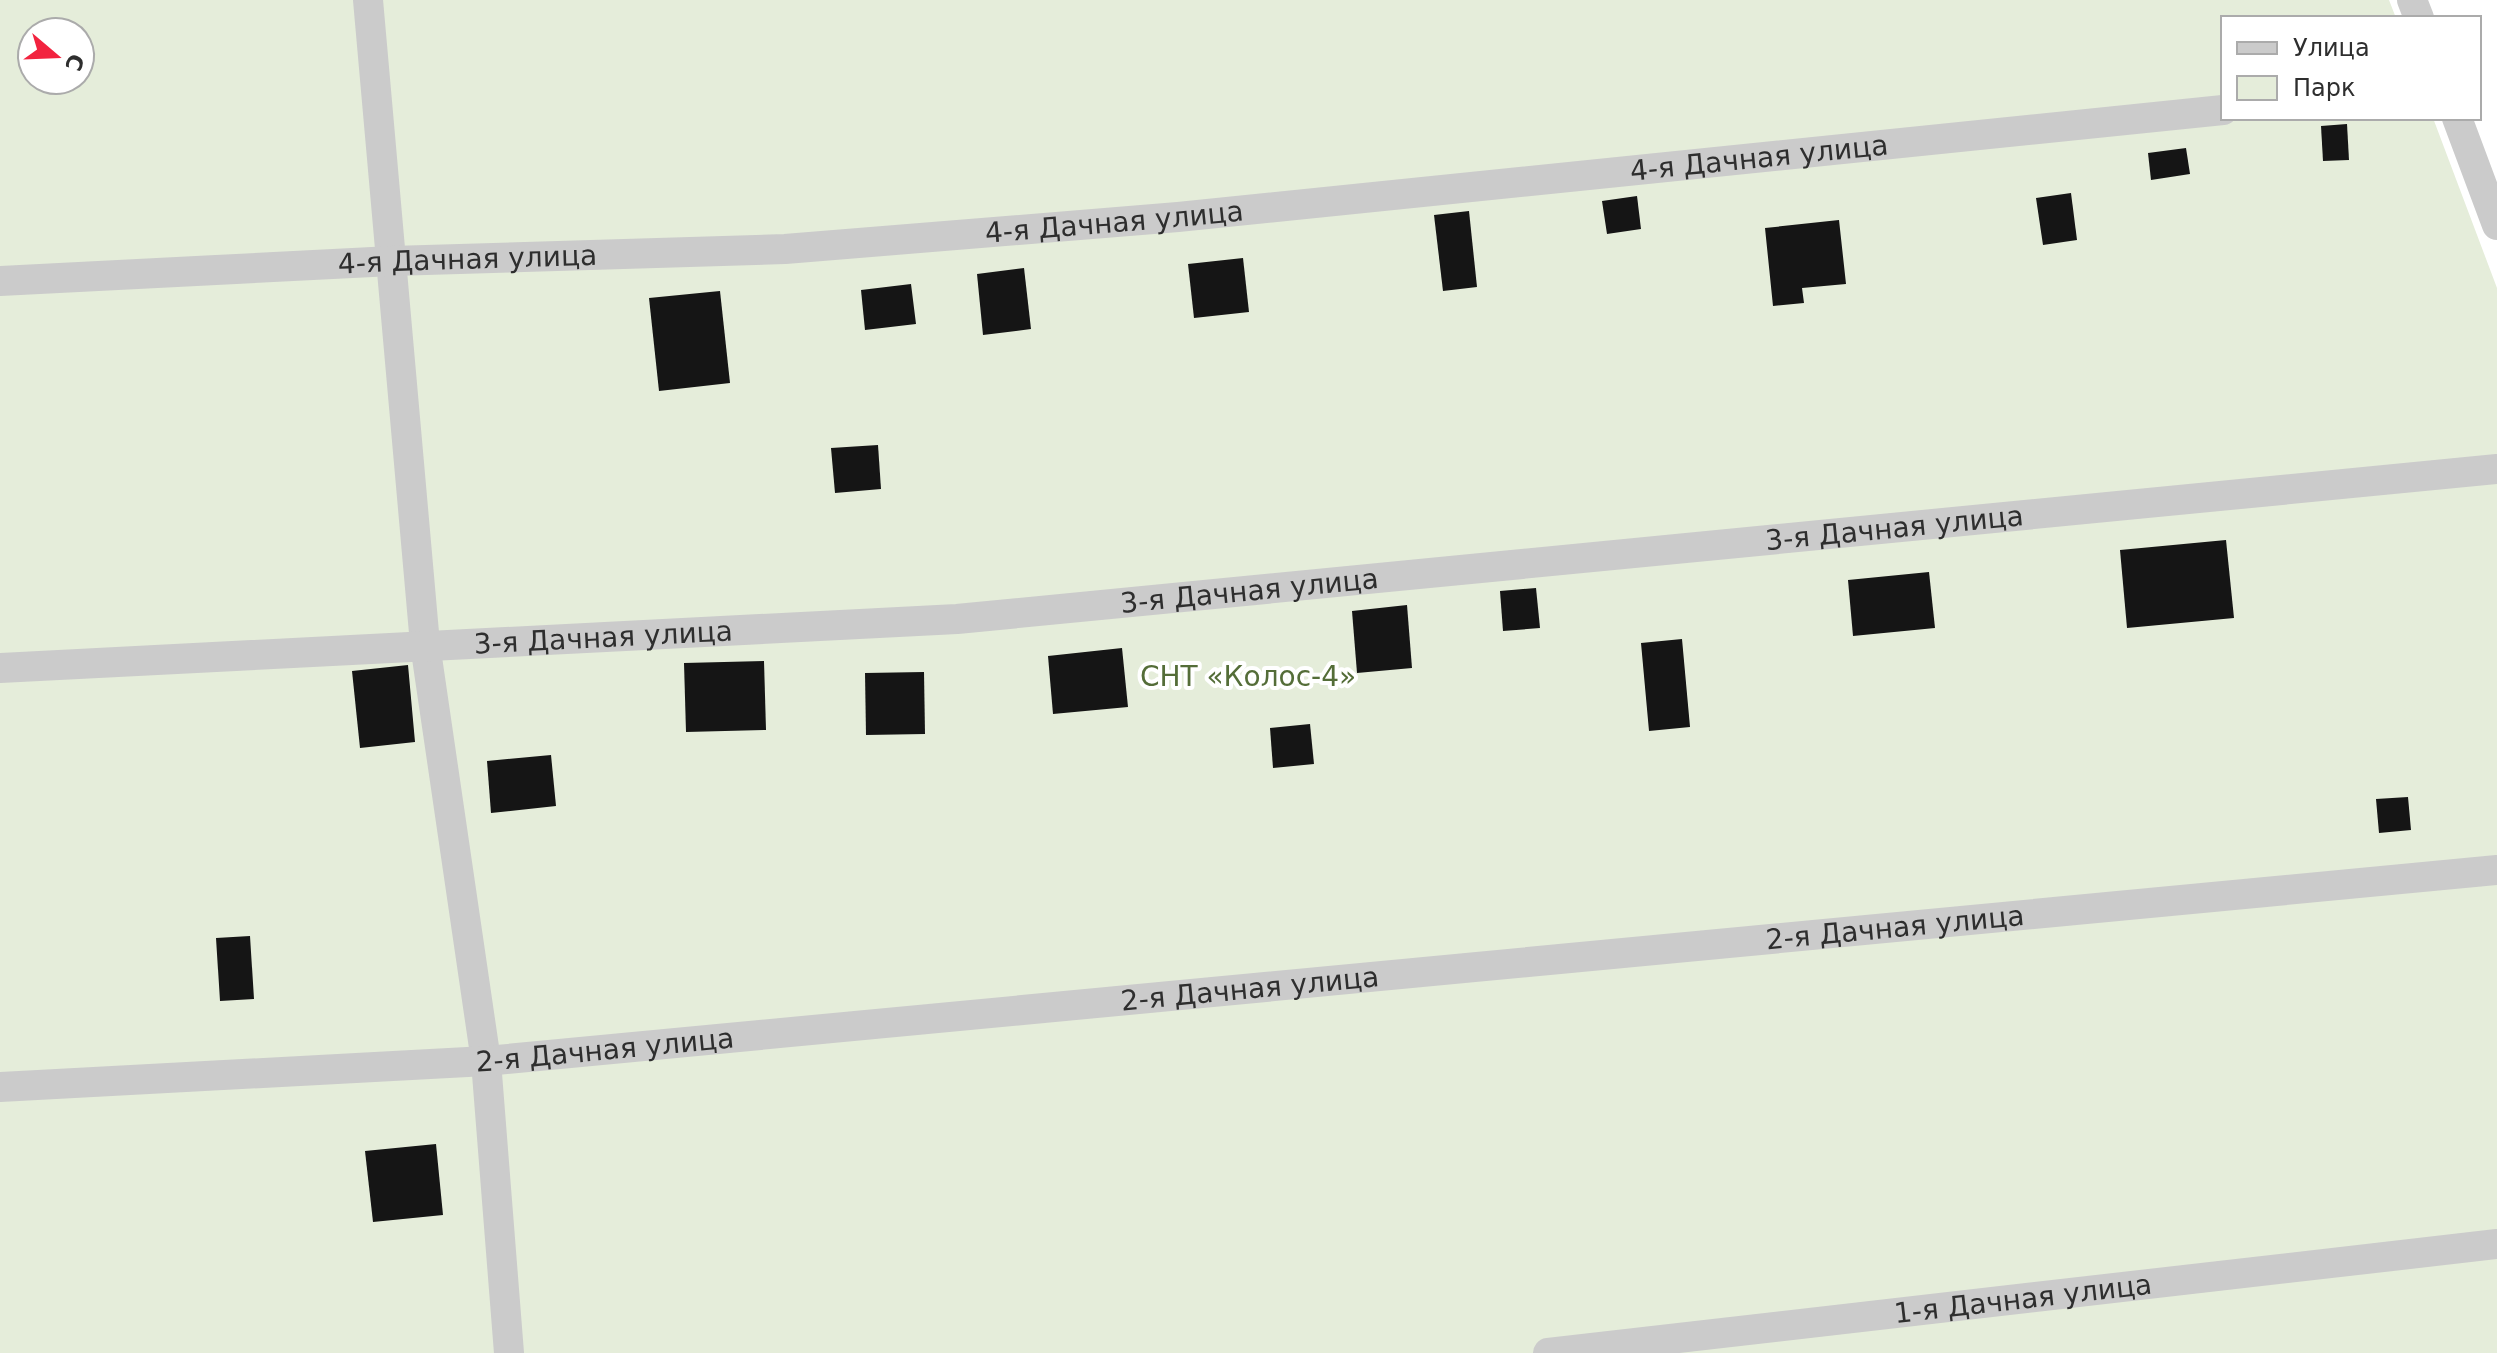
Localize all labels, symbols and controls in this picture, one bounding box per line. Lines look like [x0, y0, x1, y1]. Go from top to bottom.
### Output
north arrow [16, 16, 96, 96]
legend [2221, 16, 2481, 120]
text: Улица [2293, 34, 2370, 62]
text: С [60, 51, 89, 74]
text: Парк [2293, 74, 2355, 102]
street label: 4-я Дачная улица [1628, 128, 1890, 187]
street label: 4-я Дачная улица [984, 194, 1245, 249]
street label: 4-я Дачная улица [337, 238, 598, 280]
street label: 3-я Дачная улица [1764, 499, 2025, 557]
street label: 3-я Дачная улица [1119, 562, 1380, 620]
street label: 3-я Дачная улица [473, 614, 734, 660]
park label: СНТ «Колос-4» [1140, 660, 1356, 693]
street label: 2-я Дачная улица [1764, 898, 2026, 956]
street label: 2-я Дачная улица [1119, 960, 1381, 1017]
street label: 2-я Дачная улица [475, 1021, 735, 1078]
street label: 1-я Дачная улица [1892, 1267, 2154, 1330]

